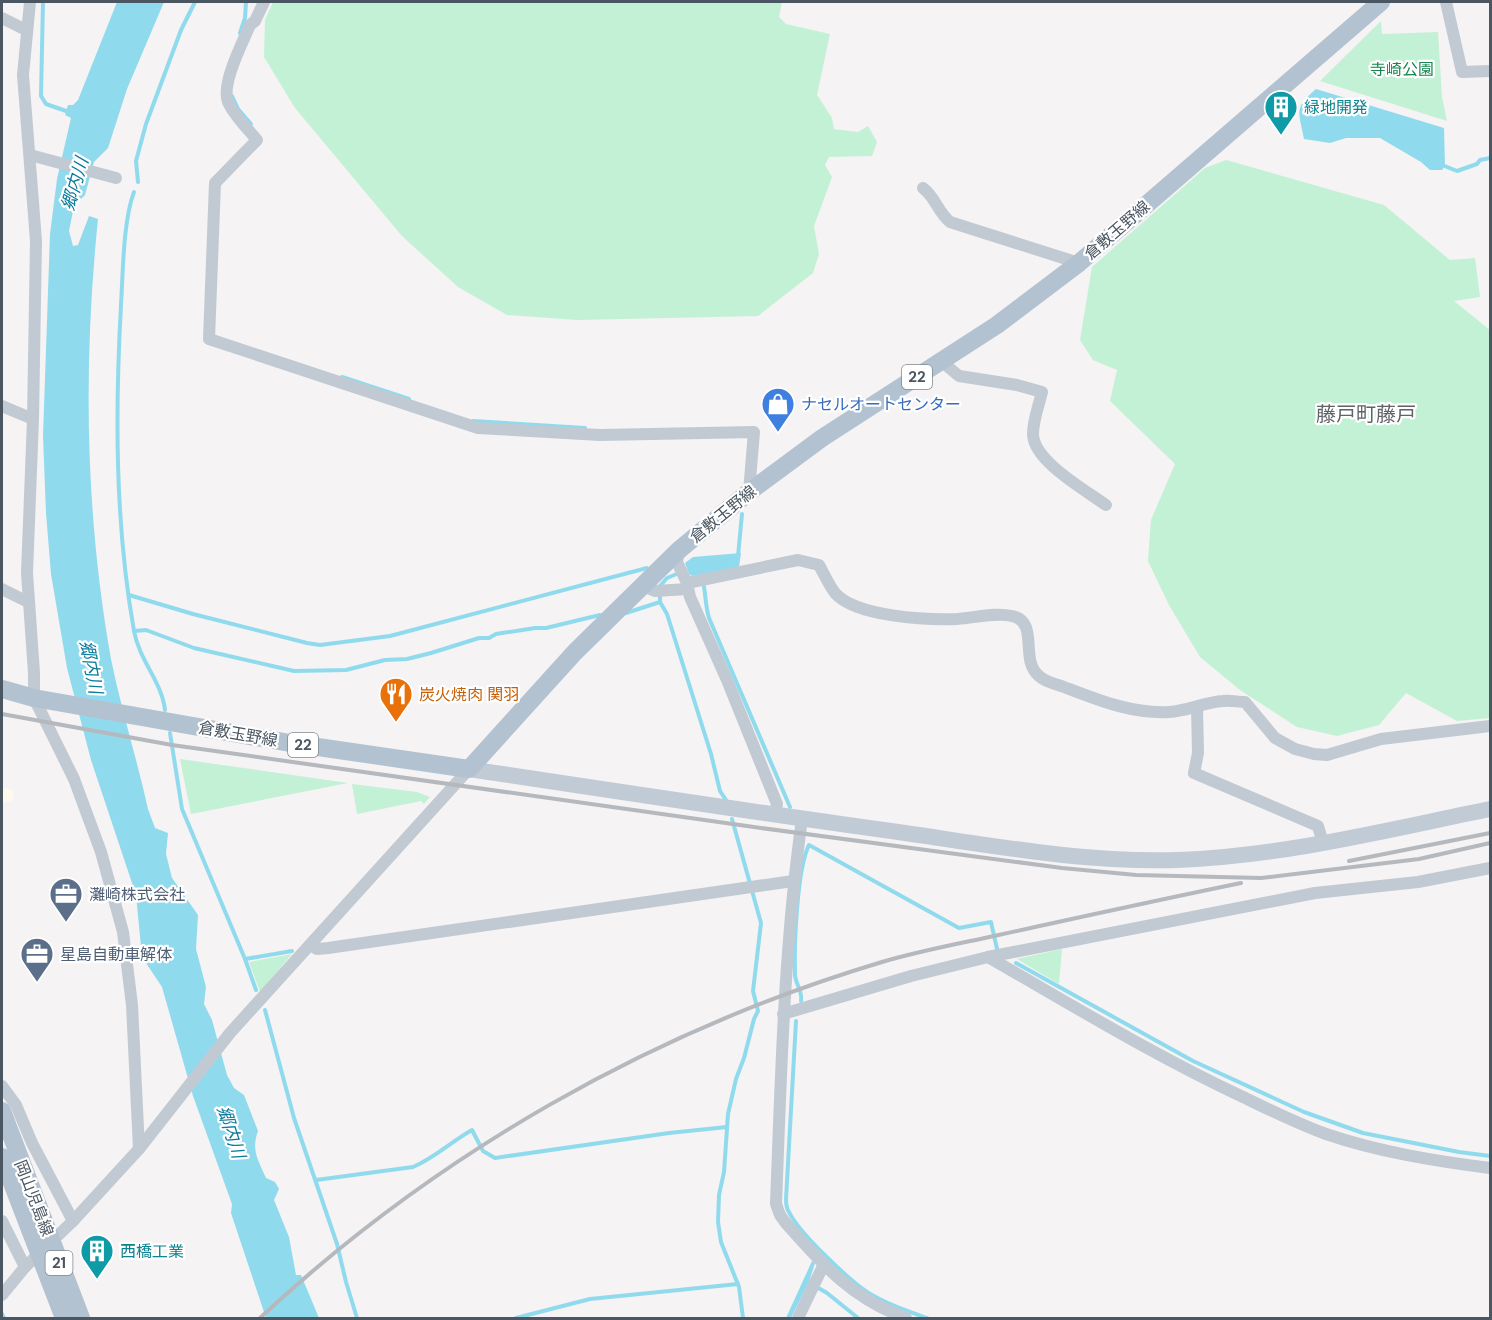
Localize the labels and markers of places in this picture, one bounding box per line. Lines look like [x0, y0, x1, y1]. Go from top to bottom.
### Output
building icon: 緑地開発 [1263, 89, 1299, 136]
place label: 緑地開発 [1304, 97, 1368, 118]
shop icon: ナセルオートセンター [760, 386, 796, 433]
place label: ナセルオートセンター [801, 394, 961, 415]
restaurant icon: 炭火焼肉 関羽 [378, 676, 414, 723]
place label: 炭火焼肉 関羽 [419, 684, 519, 705]
office icon: 灘崎株式会社 [48, 876, 84, 923]
place label: 灘崎株式会社 [89, 884, 185, 905]
office icon: 星島自動車解体 [19, 936, 55, 983]
place label: 星島自動車解体 [60, 944, 172, 965]
building icon: 西橋工業 [79, 1233, 115, 1280]
place label: 西橋工業 [120, 1241, 184, 1262]

